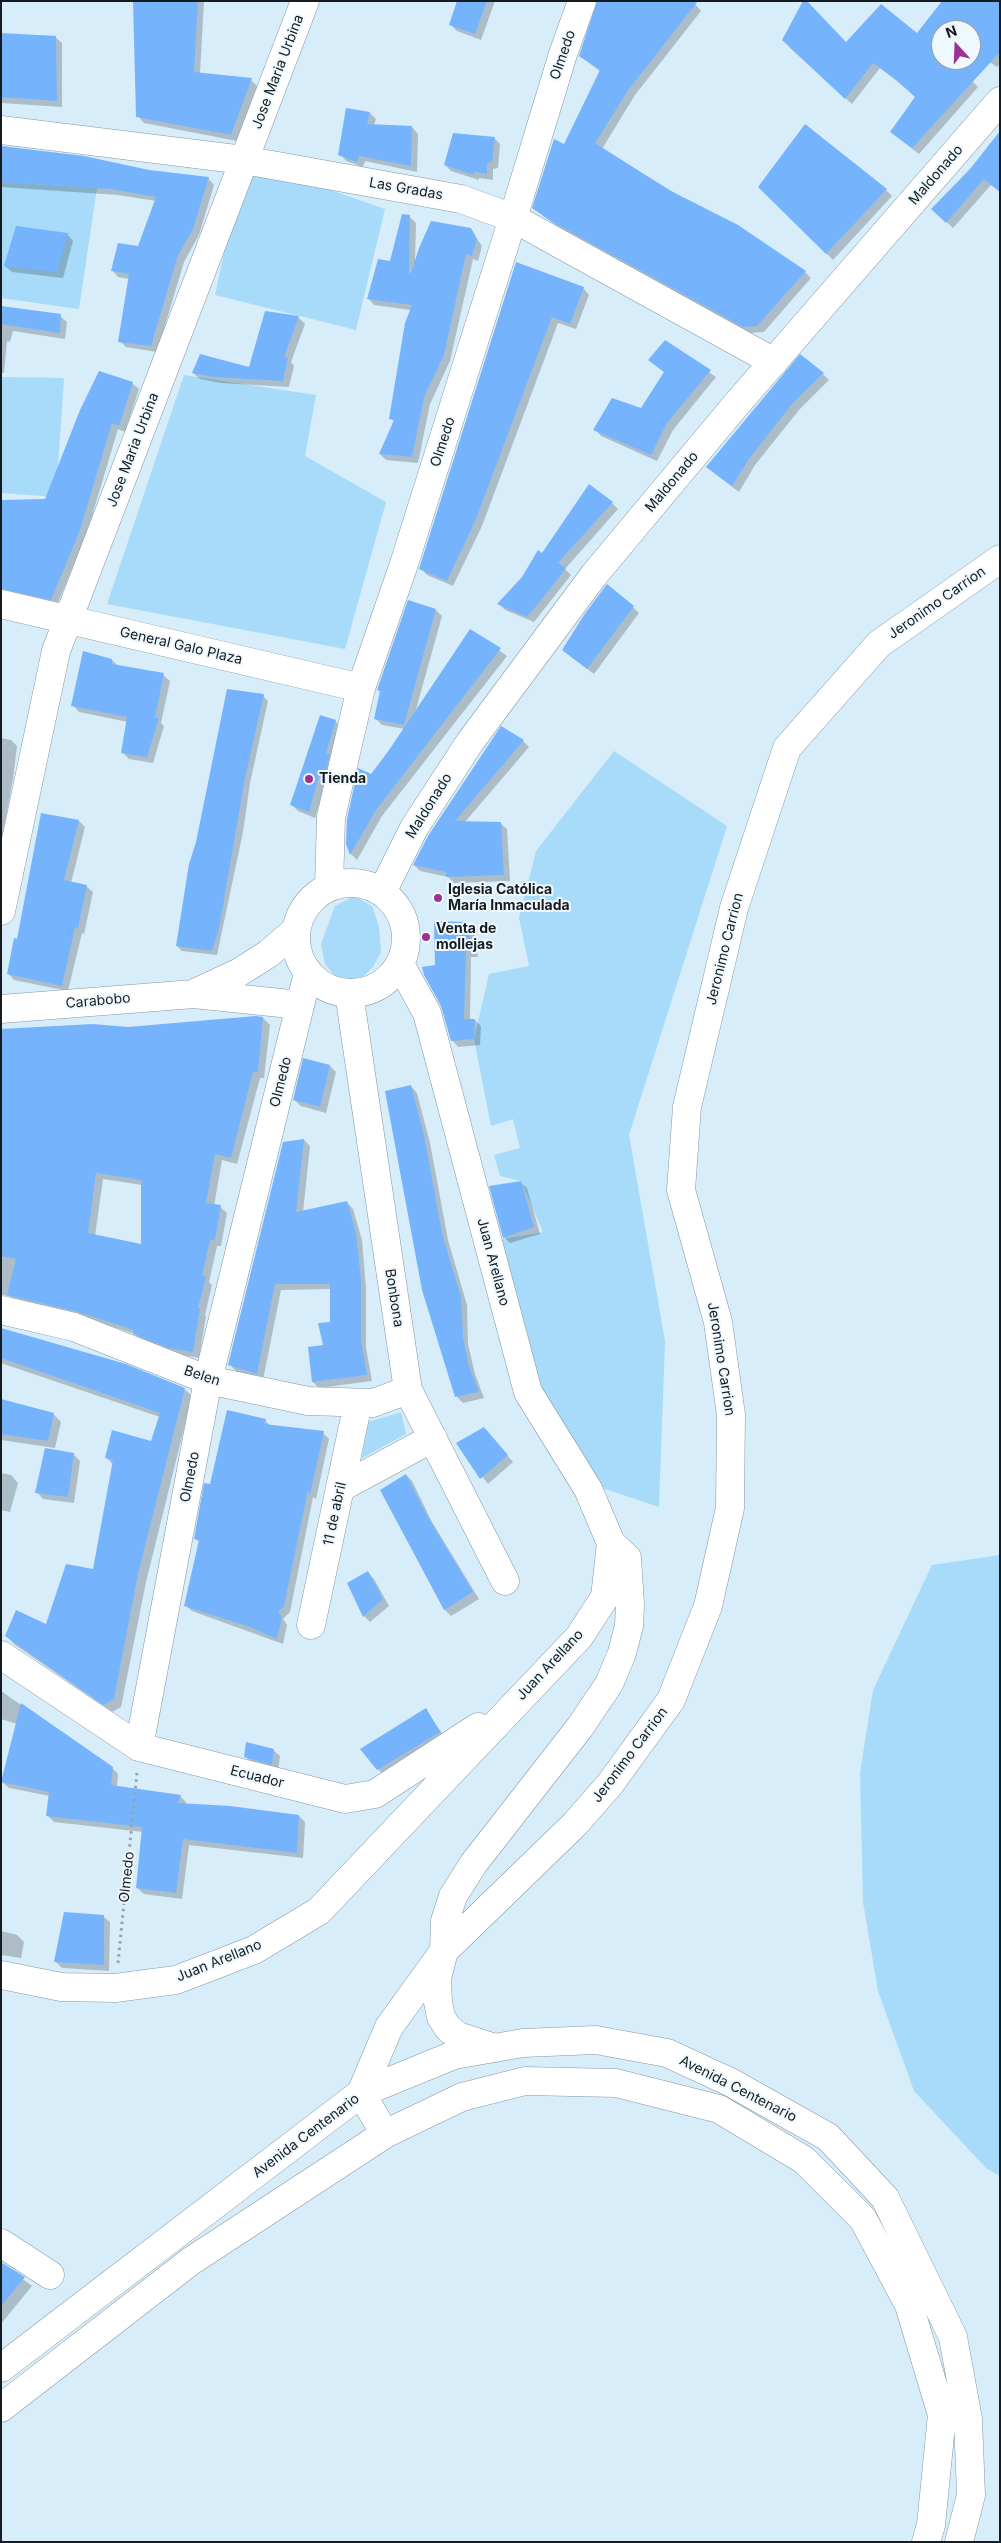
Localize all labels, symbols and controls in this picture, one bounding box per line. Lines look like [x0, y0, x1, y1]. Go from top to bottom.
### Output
street label: Jose Maria Urbina [248, 12, 308, 132]
north arrow [931, 20, 981, 70]
text: N [943, 22, 959, 41]
street label: Olmedo [547, 28, 579, 82]
street label: Maldonado [905, 142, 967, 208]
street label: Las Gradas [368, 174, 444, 204]
street label: Jose Maria Urbina [103, 390, 163, 510]
street label: Olmedo [427, 415, 459, 469]
street label: Maldonado [642, 448, 702, 516]
street label: Jeronimo Carrion [885, 563, 989, 643]
street label: General Galo Plaza [118, 624, 244, 668]
street label: Maldonado [402, 770, 456, 842]
place label: Tienda [319, 771, 366, 787]
marker: Tienda [303, 773, 315, 785]
place label: Iglesia Católica María Inmaculada [448, 882, 570, 914]
street label: Jeronimo Carrion [703, 891, 747, 1007]
marker: Iglesia Católica María Inmaculada [432, 892, 444, 904]
place label: Venta de mollejas [436, 921, 496, 954]
marker: Venta de mollejas [420, 931, 432, 943]
street label: Carabobo [65, 990, 131, 1012]
street label: Olmedo [267, 1055, 295, 1109]
street label: Juan Arellano [473, 1216, 513, 1308]
street label: Bonbona [381, 1268, 407, 1328]
street label: Jeronimo Carrion [704, 1301, 738, 1417]
street label: Belen [182, 1362, 222, 1390]
street label: Olmedo [177, 1450, 203, 1504]
street label: 11 de abril [320, 1481, 350, 1547]
street label: Juan Arellano [513, 1626, 587, 1704]
street label: Jeronimo Carrion [589, 1704, 671, 1806]
street label: Ecuador [228, 1762, 286, 1792]
street label: Olmedo [116, 1851, 138, 1903]
street label: Juan Arellano [174, 1936, 264, 1986]
street label: Avenida Centenario [677, 2052, 799, 2126]
street label: Avenida Centenario [249, 2090, 363, 2182]

